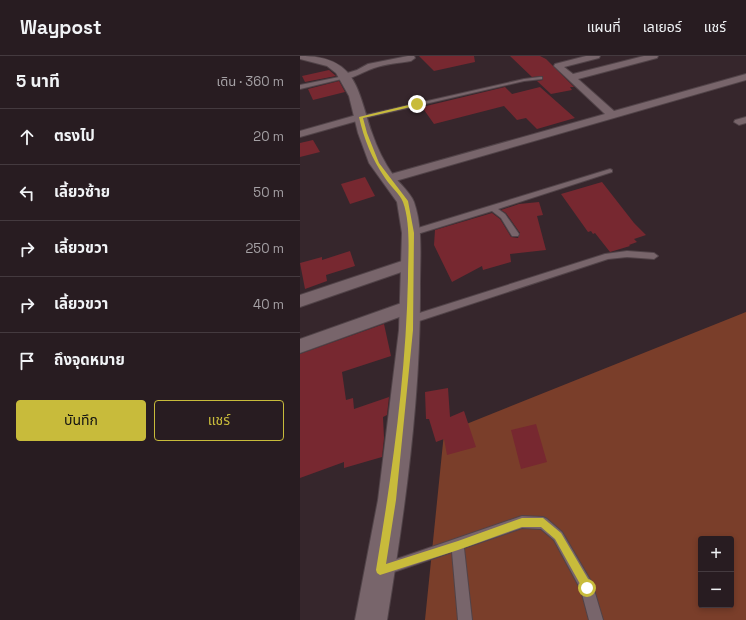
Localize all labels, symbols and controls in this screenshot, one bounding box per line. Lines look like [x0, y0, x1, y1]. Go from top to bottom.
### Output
text: Waypost [20, 15, 102, 40]
text: แผนที่ [587, 18, 621, 36]
text: เลเยอร์ [643, 18, 682, 36]
text: แชร์ [704, 18, 726, 36]
text: 5 นาที [16, 70, 60, 92]
text: เดิน · 360 m [217, 73, 284, 90]
route end [408, 95, 426, 113]
icon: ahead [16, 126, 38, 148]
text: ตรงไป [54, 126, 95, 145]
text: 20 m [253, 128, 284, 145]
icon: left [16, 182, 38, 204]
text: เลี้ยวซ้าย [54, 182, 110, 201]
text: 50 m [253, 184, 284, 201]
icon: right [16, 238, 38, 260]
text: เลี้ยวขวา [54, 238, 108, 257]
text: 250 m [246, 240, 284, 257]
icon: right [16, 294, 38, 316]
text: เลี้ยวขวา [54, 294, 108, 313]
text: 40 m [253, 296, 284, 313]
icon: arrive [16, 350, 38, 372]
text: ถึงจุดหมาย [54, 350, 125, 369]
button: บันทึก [16, 400, 146, 441]
button: แชร์ [154, 400, 284, 441]
map controls [698, 536, 734, 608]
button: + [698, 536, 734, 572]
button: − [698, 572, 734, 608]
route start [578, 579, 596, 597]

